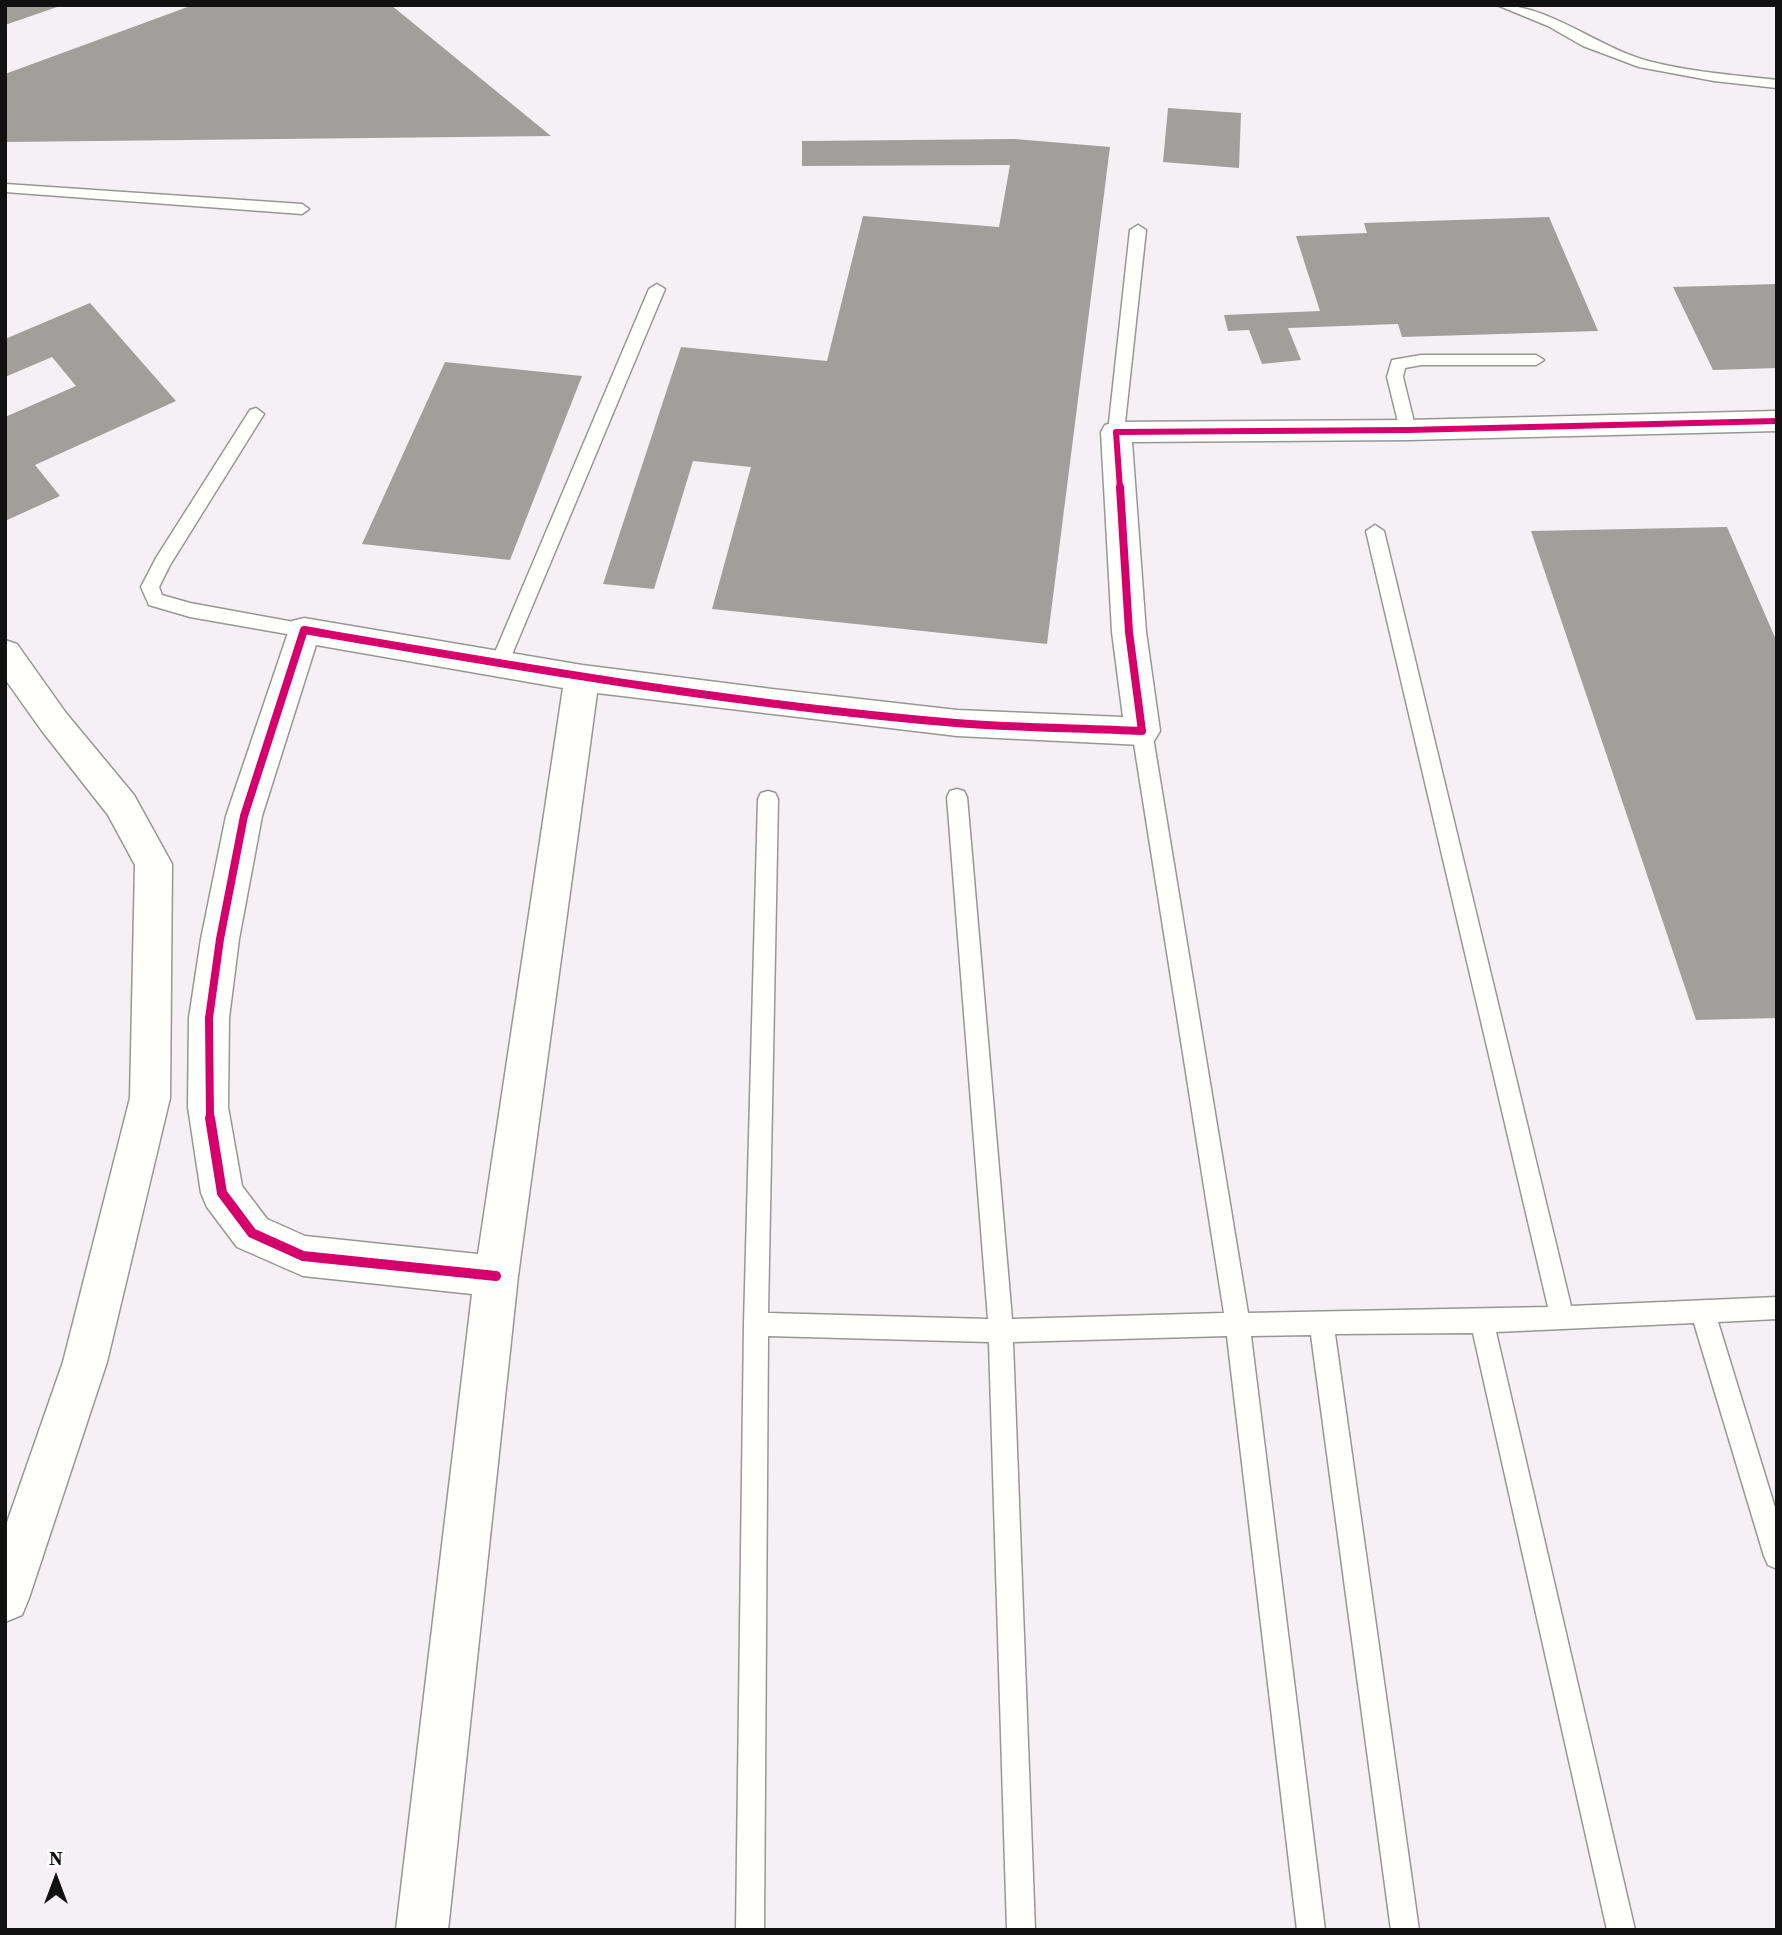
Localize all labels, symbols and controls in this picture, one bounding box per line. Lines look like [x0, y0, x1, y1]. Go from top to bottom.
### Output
north arrow [21, 1844, 91, 1914]
text: N [49, 1845, 63, 1871]

